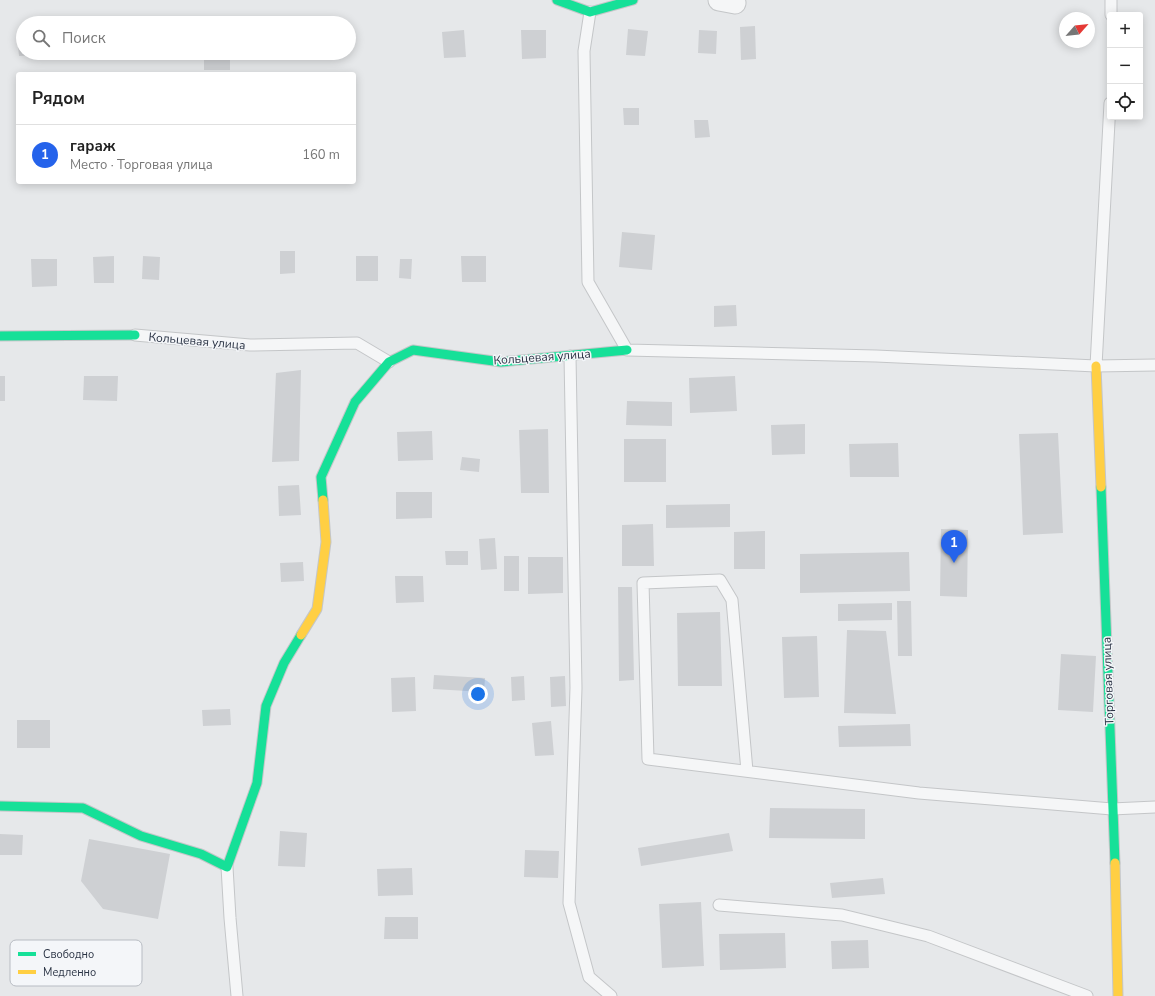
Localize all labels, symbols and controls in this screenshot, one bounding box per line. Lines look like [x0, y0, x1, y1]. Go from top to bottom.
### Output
north arrow [1059, 12, 1095, 48]
map controls [1107, 12, 1143, 120]
button: + [1107, 12, 1143, 48]
search box [16, 16, 356, 60]
icon: search [30, 27, 52, 49]
text: Поиск [62, 28, 106, 48]
button: − [1107, 48, 1143, 84]
button: locate [1107, 84, 1143, 120]
text: Рядом [32, 87, 85, 110]
text: гараж [70, 136, 115, 156]
text: 1 [41, 146, 49, 164]
text: 160 m [302, 146, 340, 164]
text: Место · Торговая улица [70, 156, 213, 174]
street label: Кольцевая улица [148, 329, 246, 353]
street label: Кольцевая улица [493, 346, 591, 368]
pin: 1 [941, 530, 967, 563]
street label: Торговая улица [1098, 637, 1118, 725]
your location [468, 684, 488, 704]
legend [10, 940, 142, 986]
text: Свободно [43, 947, 94, 962]
text: Медленно [43, 965, 96, 980]

